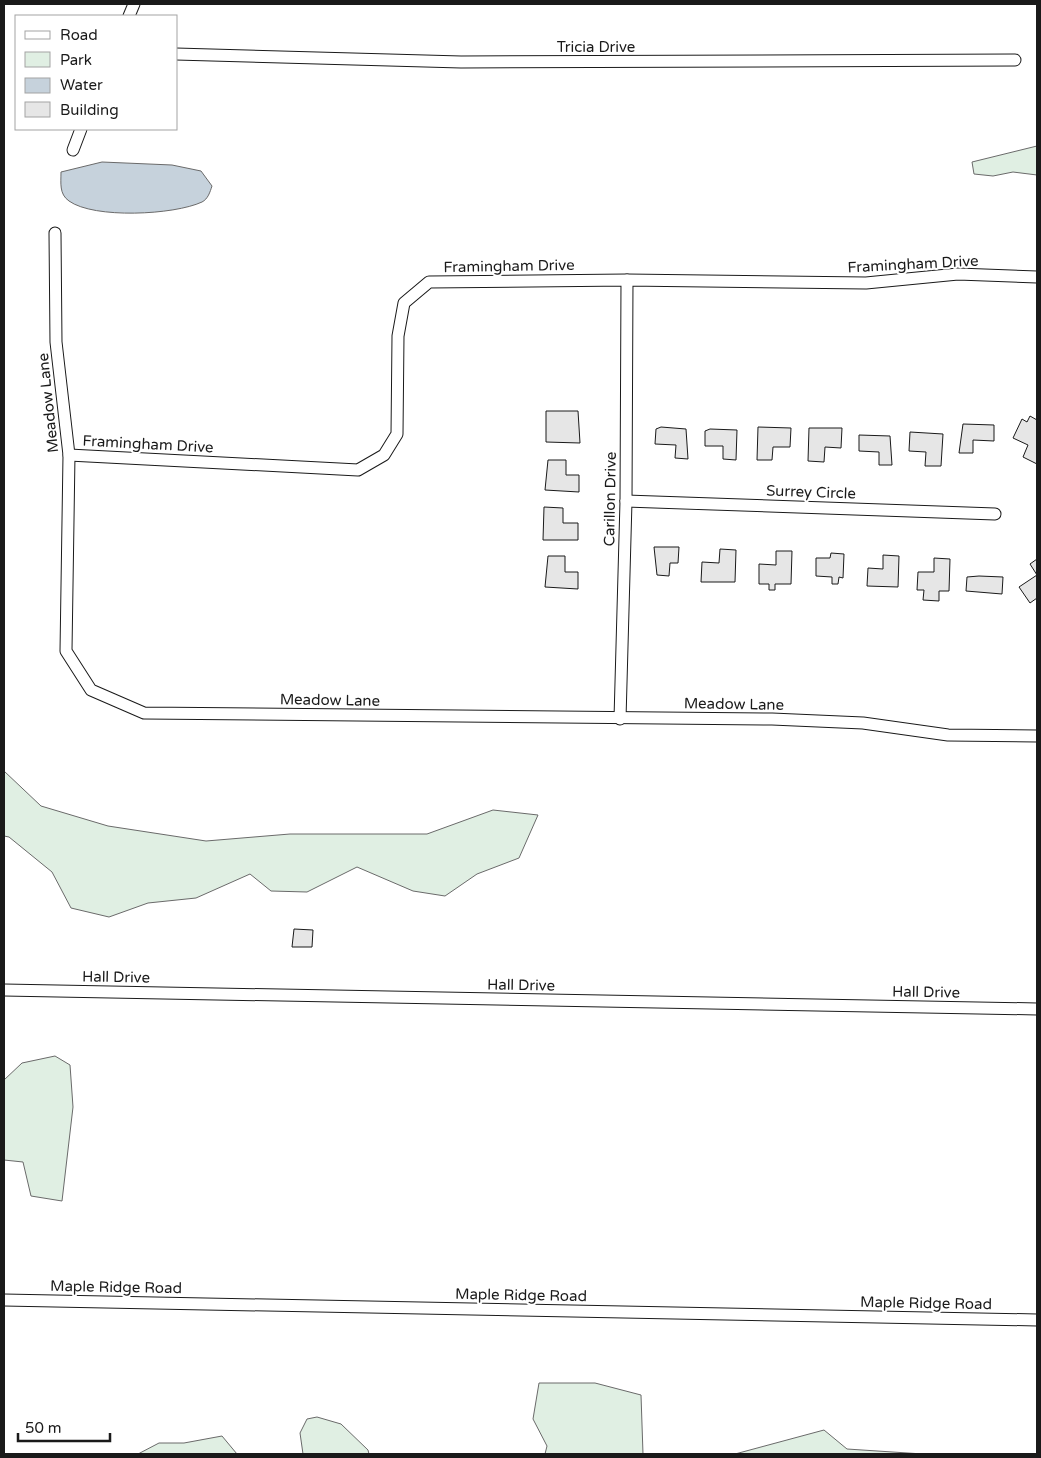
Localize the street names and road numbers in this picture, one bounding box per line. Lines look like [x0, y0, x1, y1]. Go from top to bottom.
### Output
street label: Tricia Drive [557, 38, 635, 56]
street label: Framingham Drive [847, 252, 979, 276]
street label: Framingham Drive [443, 256, 575, 276]
street label: Meadow Lane [34, 352, 62, 454]
street label: Framingham Drive [82, 432, 214, 456]
street label: Carillon Drive [600, 451, 620, 547]
street label: Surrey Circle [766, 481, 856, 503]
street label: Meadow Lane [280, 690, 380, 710]
street label: Meadow Lane [684, 694, 784, 714]
street label: Hall Drive [82, 967, 150, 987]
street label: Hall Drive [487, 975, 555, 995]
street label: Hall Drive [892, 982, 960, 1002]
street label: Maple Ridge Road [50, 1277, 182, 1297]
street label: Maple Ridge Road [455, 1285, 587, 1305]
street label: Maple Ridge Road [860, 1293, 992, 1313]

